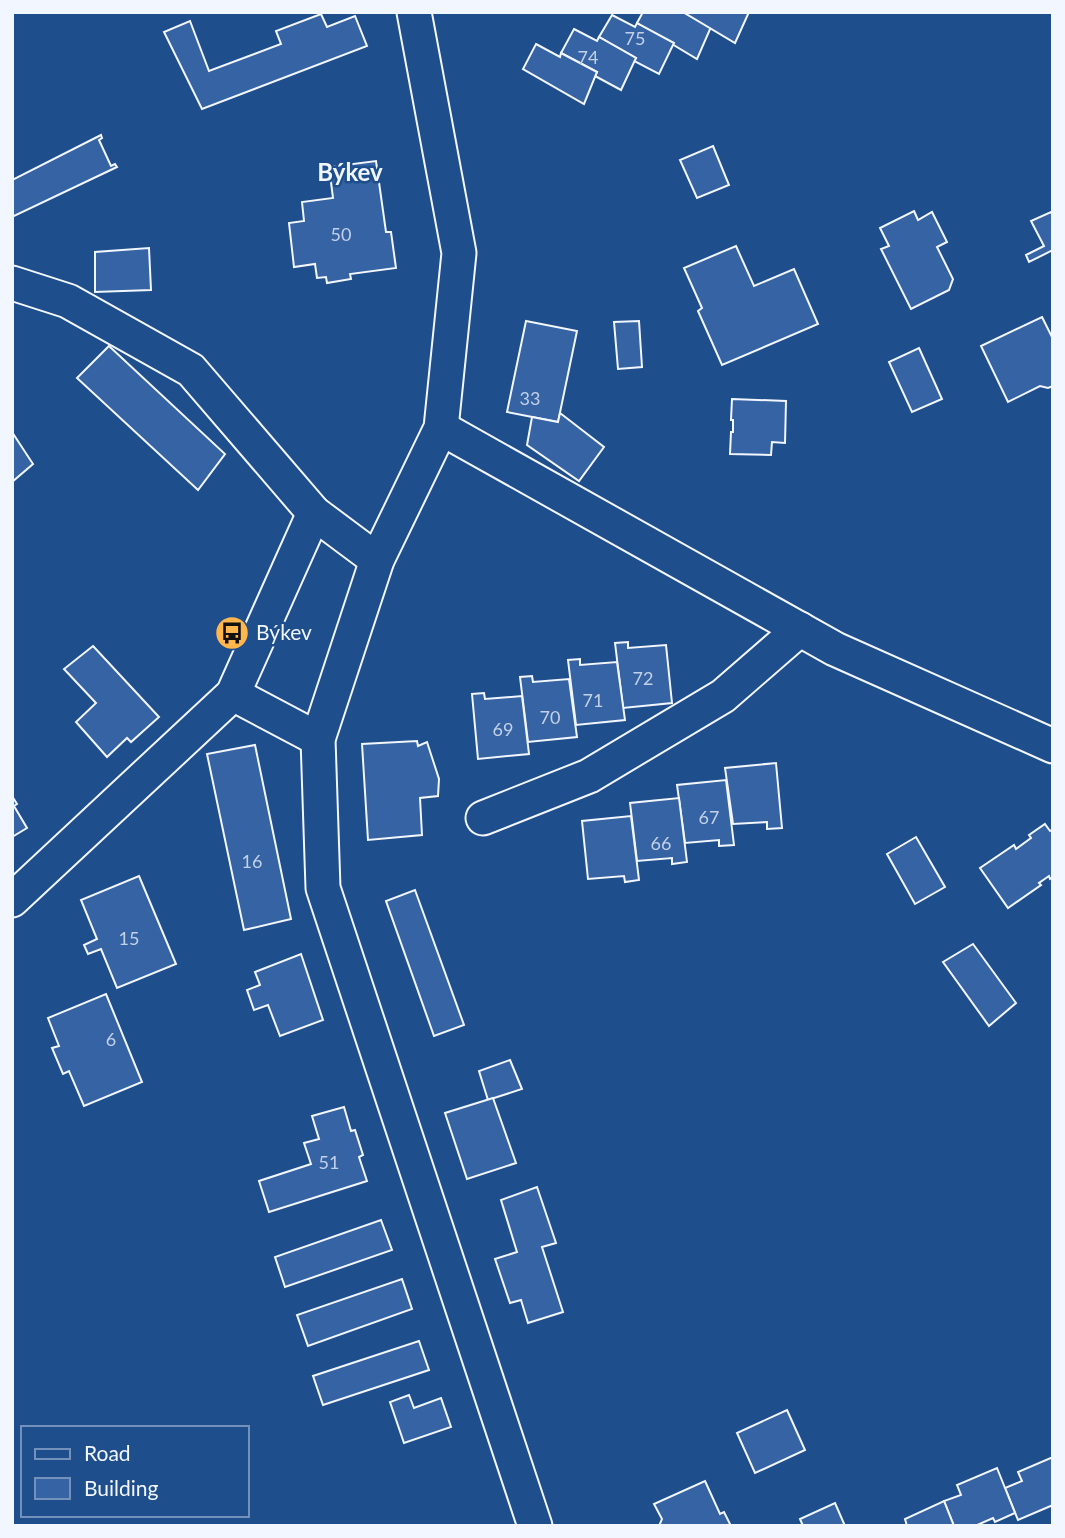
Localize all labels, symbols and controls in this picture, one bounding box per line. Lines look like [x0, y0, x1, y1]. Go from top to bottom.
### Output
house number: 75 [625, 27, 645, 49]
house number: 74 [578, 46, 598, 68]
district label: Býkev [317, 157, 383, 186]
house number: 50 [331, 223, 351, 245]
house number: 33 [520, 387, 540, 409]
bus stop icon: Býkev [213, 614, 251, 652]
place label: Býkev [256, 619, 312, 644]
house number: 72 [633, 667, 653, 689]
house number: 71 [583, 689, 603, 711]
house number: 70 [540, 706, 560, 728]
house number: 69 [493, 718, 513, 740]
house number: 67 [699, 806, 719, 828]
house number: 66 [651, 832, 671, 854]
house number: 16 [242, 850, 262, 872]
house number: 15 [119, 927, 139, 949]
house number: 6 [106, 1028, 116, 1050]
house number: 51 [319, 1151, 339, 1173]
legend [21, 1426, 248, 1517]
text: Road [84, 1440, 131, 1465]
text: Building [84, 1475, 159, 1500]

